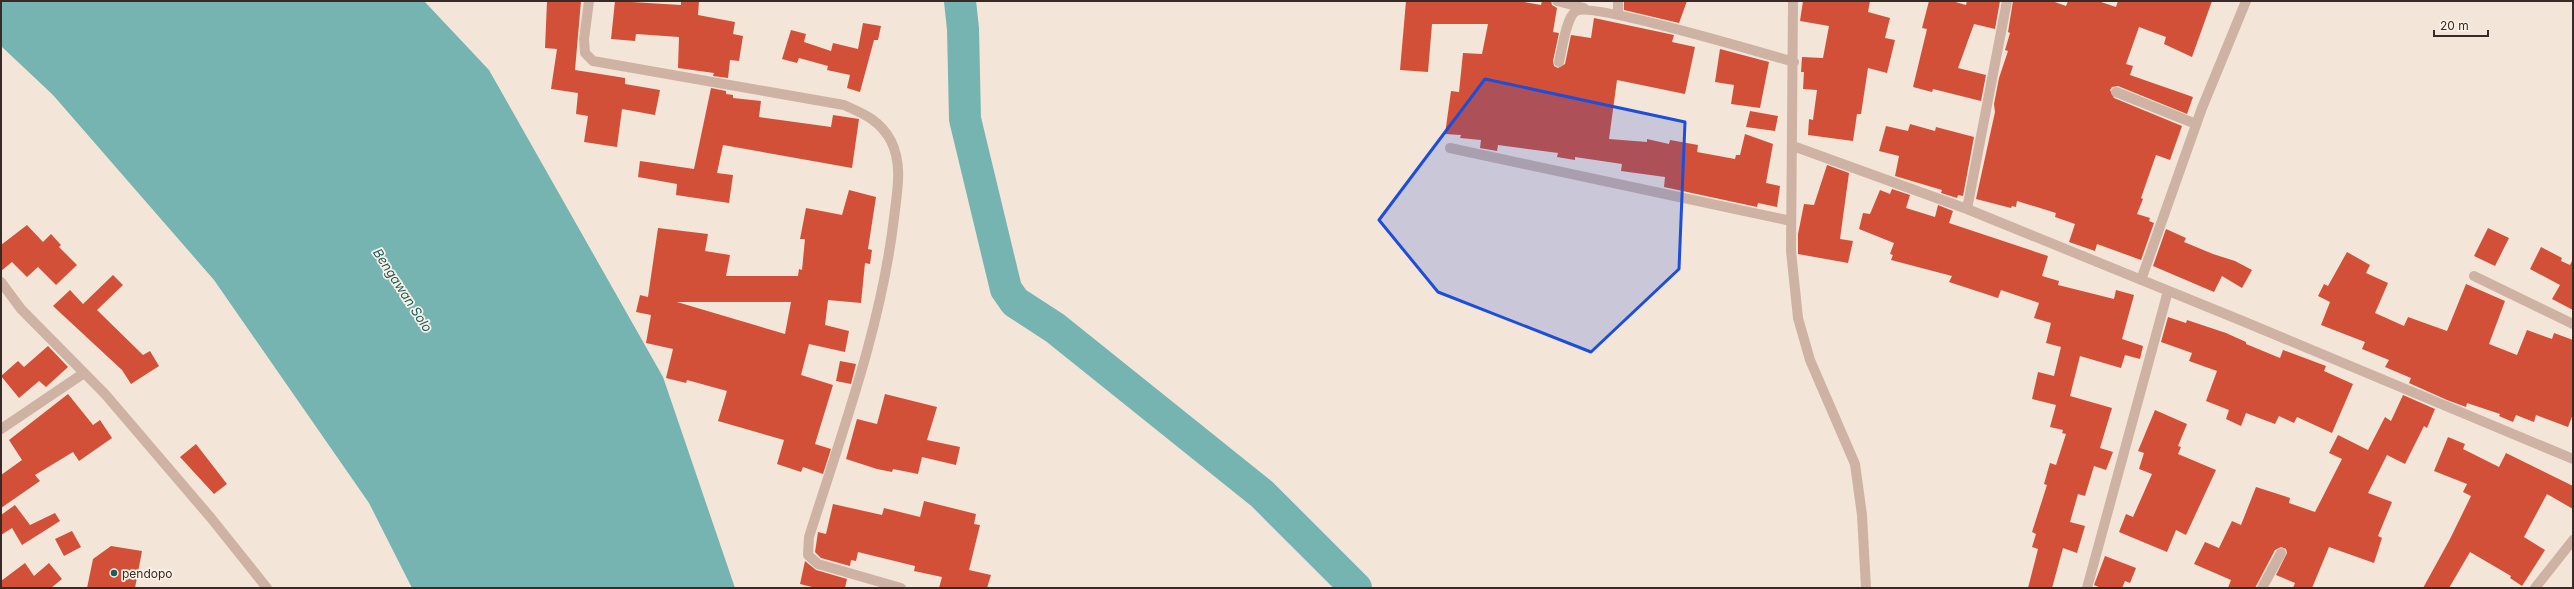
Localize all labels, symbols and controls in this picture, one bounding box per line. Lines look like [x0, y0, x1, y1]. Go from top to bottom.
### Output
scale bar [2434, 12, 2488, 38]
text: 20 m [2440, 18, 2469, 33]
water label: Bengawan Solo [370, 245, 436, 335]
place label: pendopo [122, 566, 173, 581]
marker: pendopo [109, 568, 119, 578]

